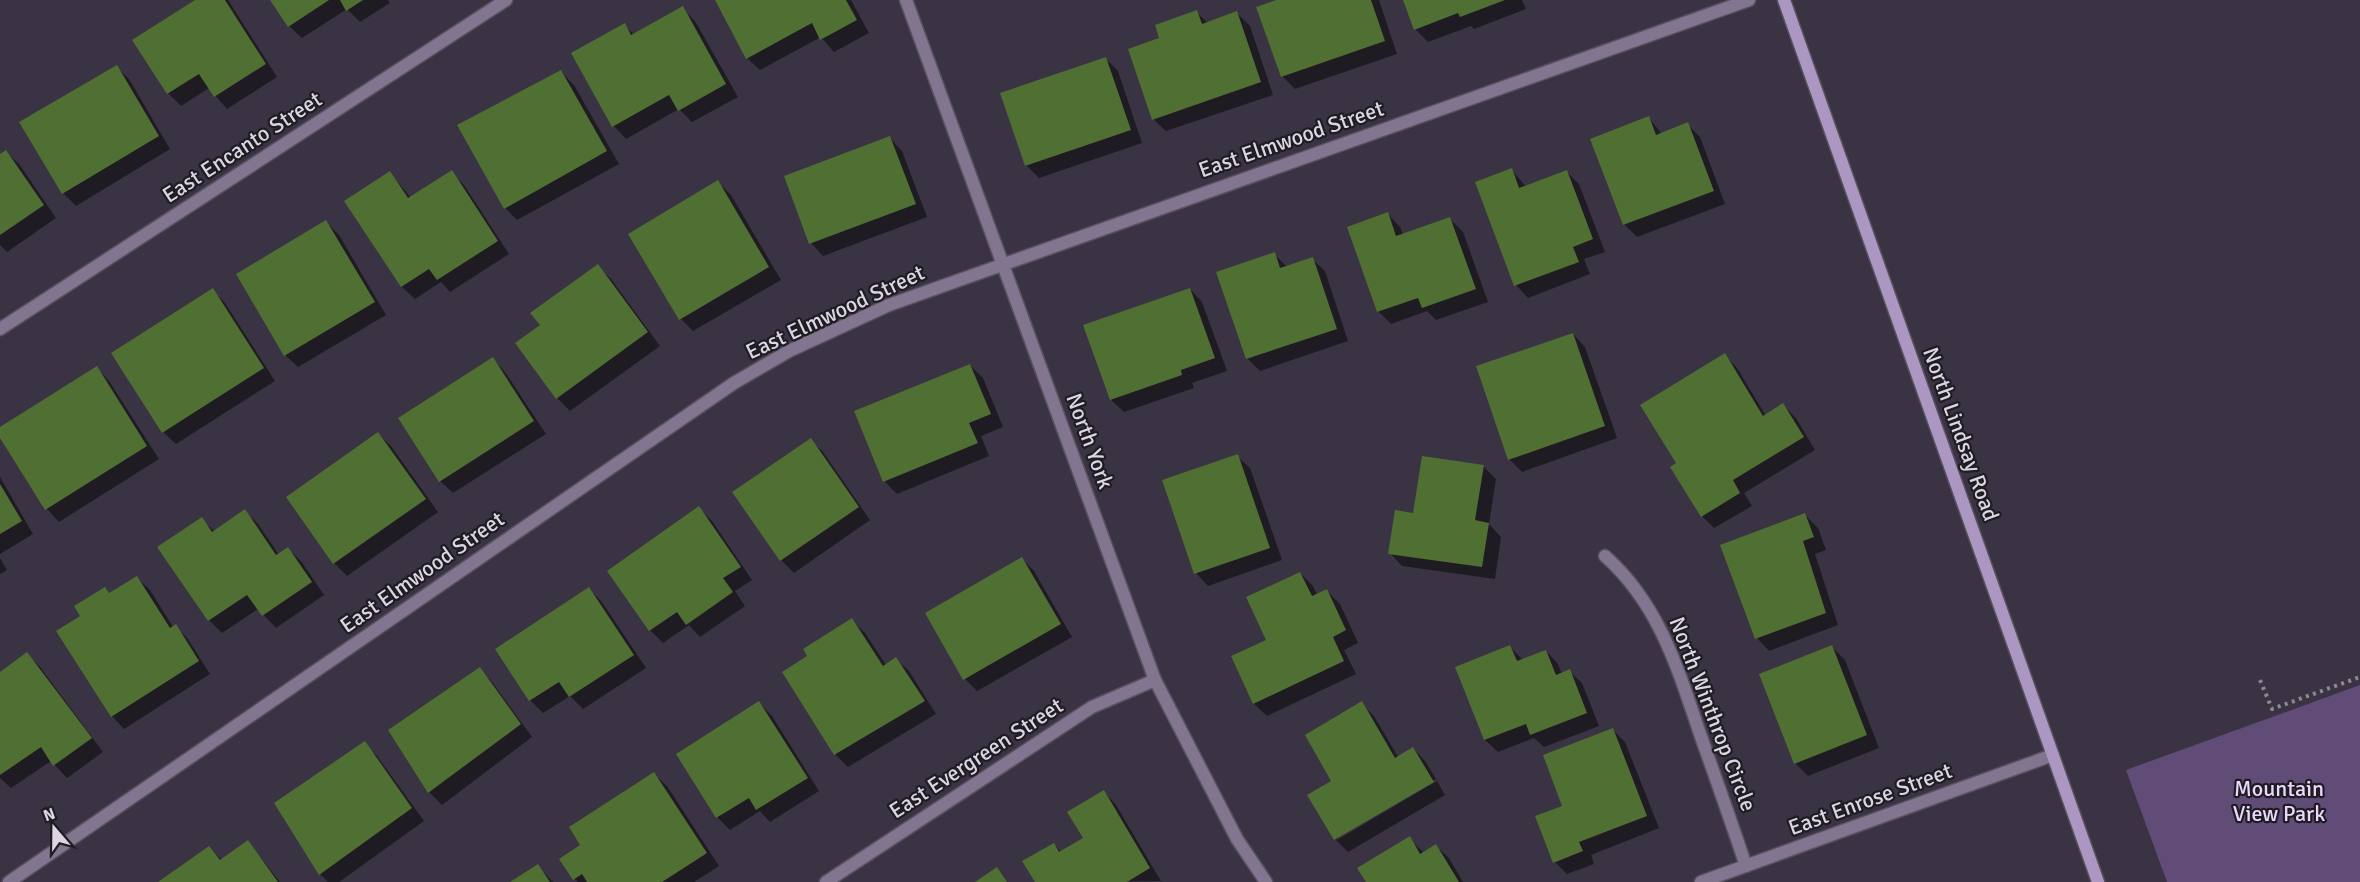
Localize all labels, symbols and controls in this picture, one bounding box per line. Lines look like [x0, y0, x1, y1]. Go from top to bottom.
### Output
street label: East Encanto Street [157, 85, 327, 209]
street label: East Elmwood Street [1195, 95, 1387, 183]
street label: East Elmwood Street [741, 259, 929, 365]
street label: North Lindsay Road [1917, 343, 2005, 525]
street label: North York [1060, 389, 1120, 493]
street label: East Elmwood Street [335, 505, 509, 639]
street label: North Winthrop Circle [1663, 613, 1763, 815]
street label: East Evergreen Street [884, 692, 1068, 824]
street label: East Enrose Street [1785, 757, 1956, 841]
park label: Mountain View Park [2233, 775, 2325, 827]
north arrow [24, 798, 84, 858]
text: N [41, 804, 58, 826]

